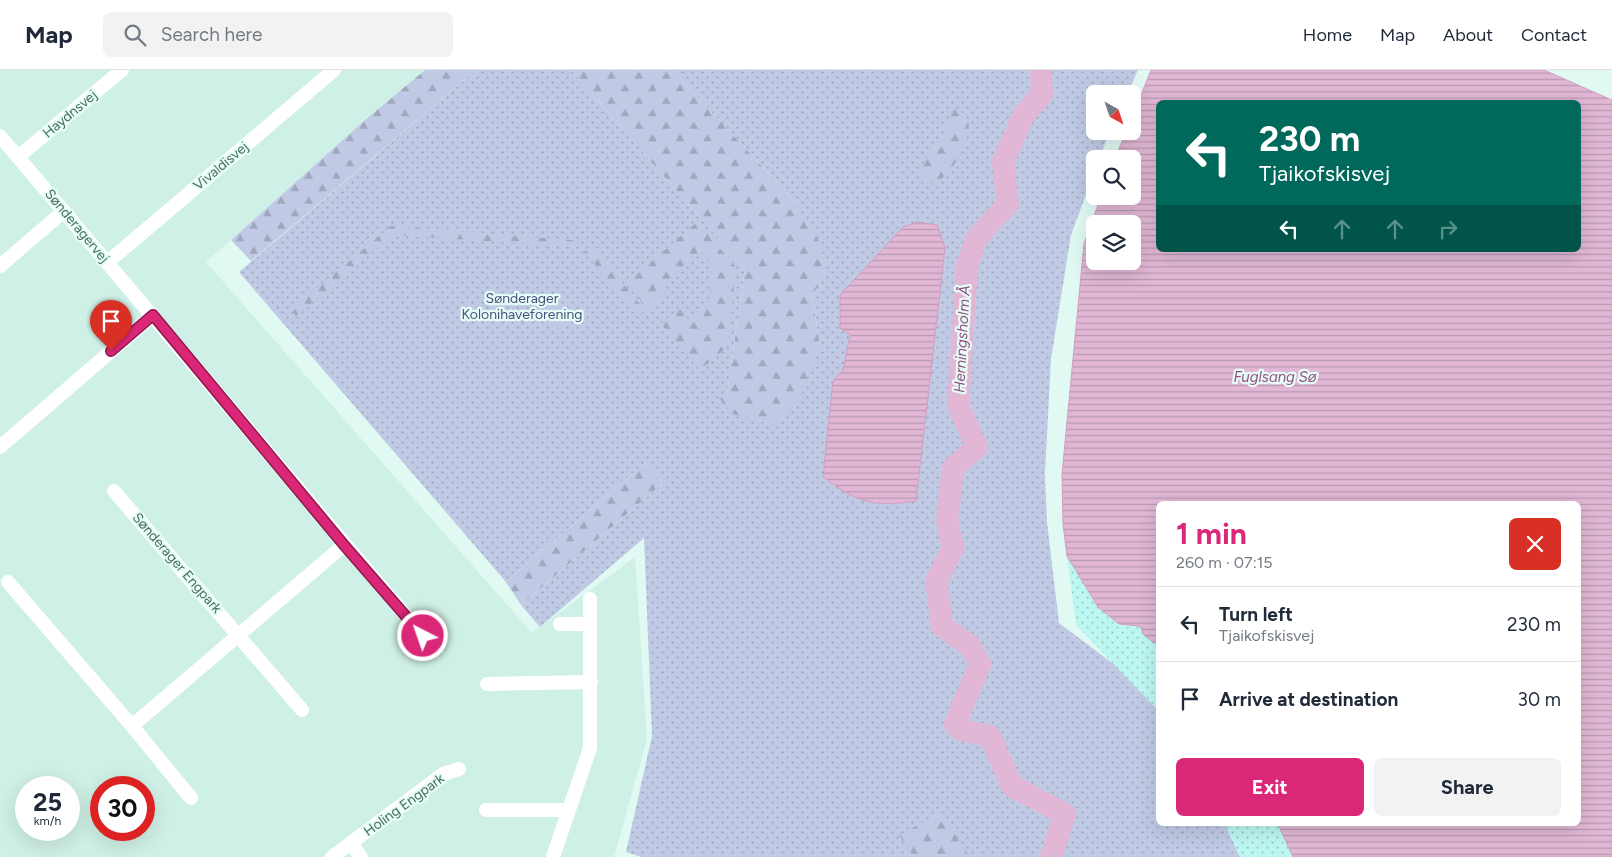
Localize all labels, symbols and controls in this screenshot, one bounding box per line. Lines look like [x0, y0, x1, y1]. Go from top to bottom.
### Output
search box [103, 12, 453, 57]
text: Map [25, 20, 73, 49]
icon: search [121, 21, 149, 49]
text: Search here [161, 23, 262, 46]
text: Home [1303, 24, 1352, 46]
text: Map [1380, 24, 1415, 46]
text: About [1443, 24, 1493, 46]
text: Contact [1521, 24, 1587, 46]
north arrow [1086, 85, 1141, 140]
map controls [1086, 85, 1141, 270]
street label: Haydnsvej [39, 86, 101, 142]
text: 230 m [1259, 118, 1360, 160]
icon: left [1176, 120, 1241, 185]
street label: Vivaldisvej [190, 138, 252, 194]
button: search [1086, 150, 1141, 205]
text: Tjaikofskisvej [1259, 160, 1390, 187]
street label: Sønderagervej [41, 186, 113, 266]
button: layers [1086, 215, 1141, 270]
icon: left [1275, 215, 1303, 243]
icon: ahead [1328, 215, 1356, 243]
icon: ahead [1381, 215, 1409, 243]
icon: right [1434, 215, 1462, 243]
water label: Herningsholm Å [950, 285, 974, 393]
park label: Sønderager Kolonihaveforening [461, 290, 583, 323]
pin [90, 300, 132, 351]
icon: arrive [97, 307, 125, 335]
water label: Fuglsang Sø [1233, 368, 1317, 386]
street label: Sønderager Engpark [129, 509, 225, 617]
text: 1 min [1176, 515, 1247, 552]
button: close [1509, 518, 1561, 570]
text: 260 m · 07:15 [1176, 553, 1273, 572]
text: Turn left [1219, 603, 1293, 626]
position arrow [396, 609, 448, 661]
icon: left [1176, 610, 1204, 638]
text: 230 m [1507, 613, 1561, 636]
text: Tjaikofskisvej [1219, 626, 1314, 645]
icon: arrive [1176, 685, 1204, 713]
text: Arrive at destination [1219, 688, 1398, 711]
text: 30 m [1518, 688, 1561, 711]
button: Exit [1176, 758, 1364, 816]
button: Share [1374, 758, 1561, 816]
street label: Holing Engpark [360, 770, 448, 840]
speed limit sign: 30 [90, 776, 155, 841]
text: 25 [33, 787, 62, 817]
text: km/h [34, 814, 61, 828]

